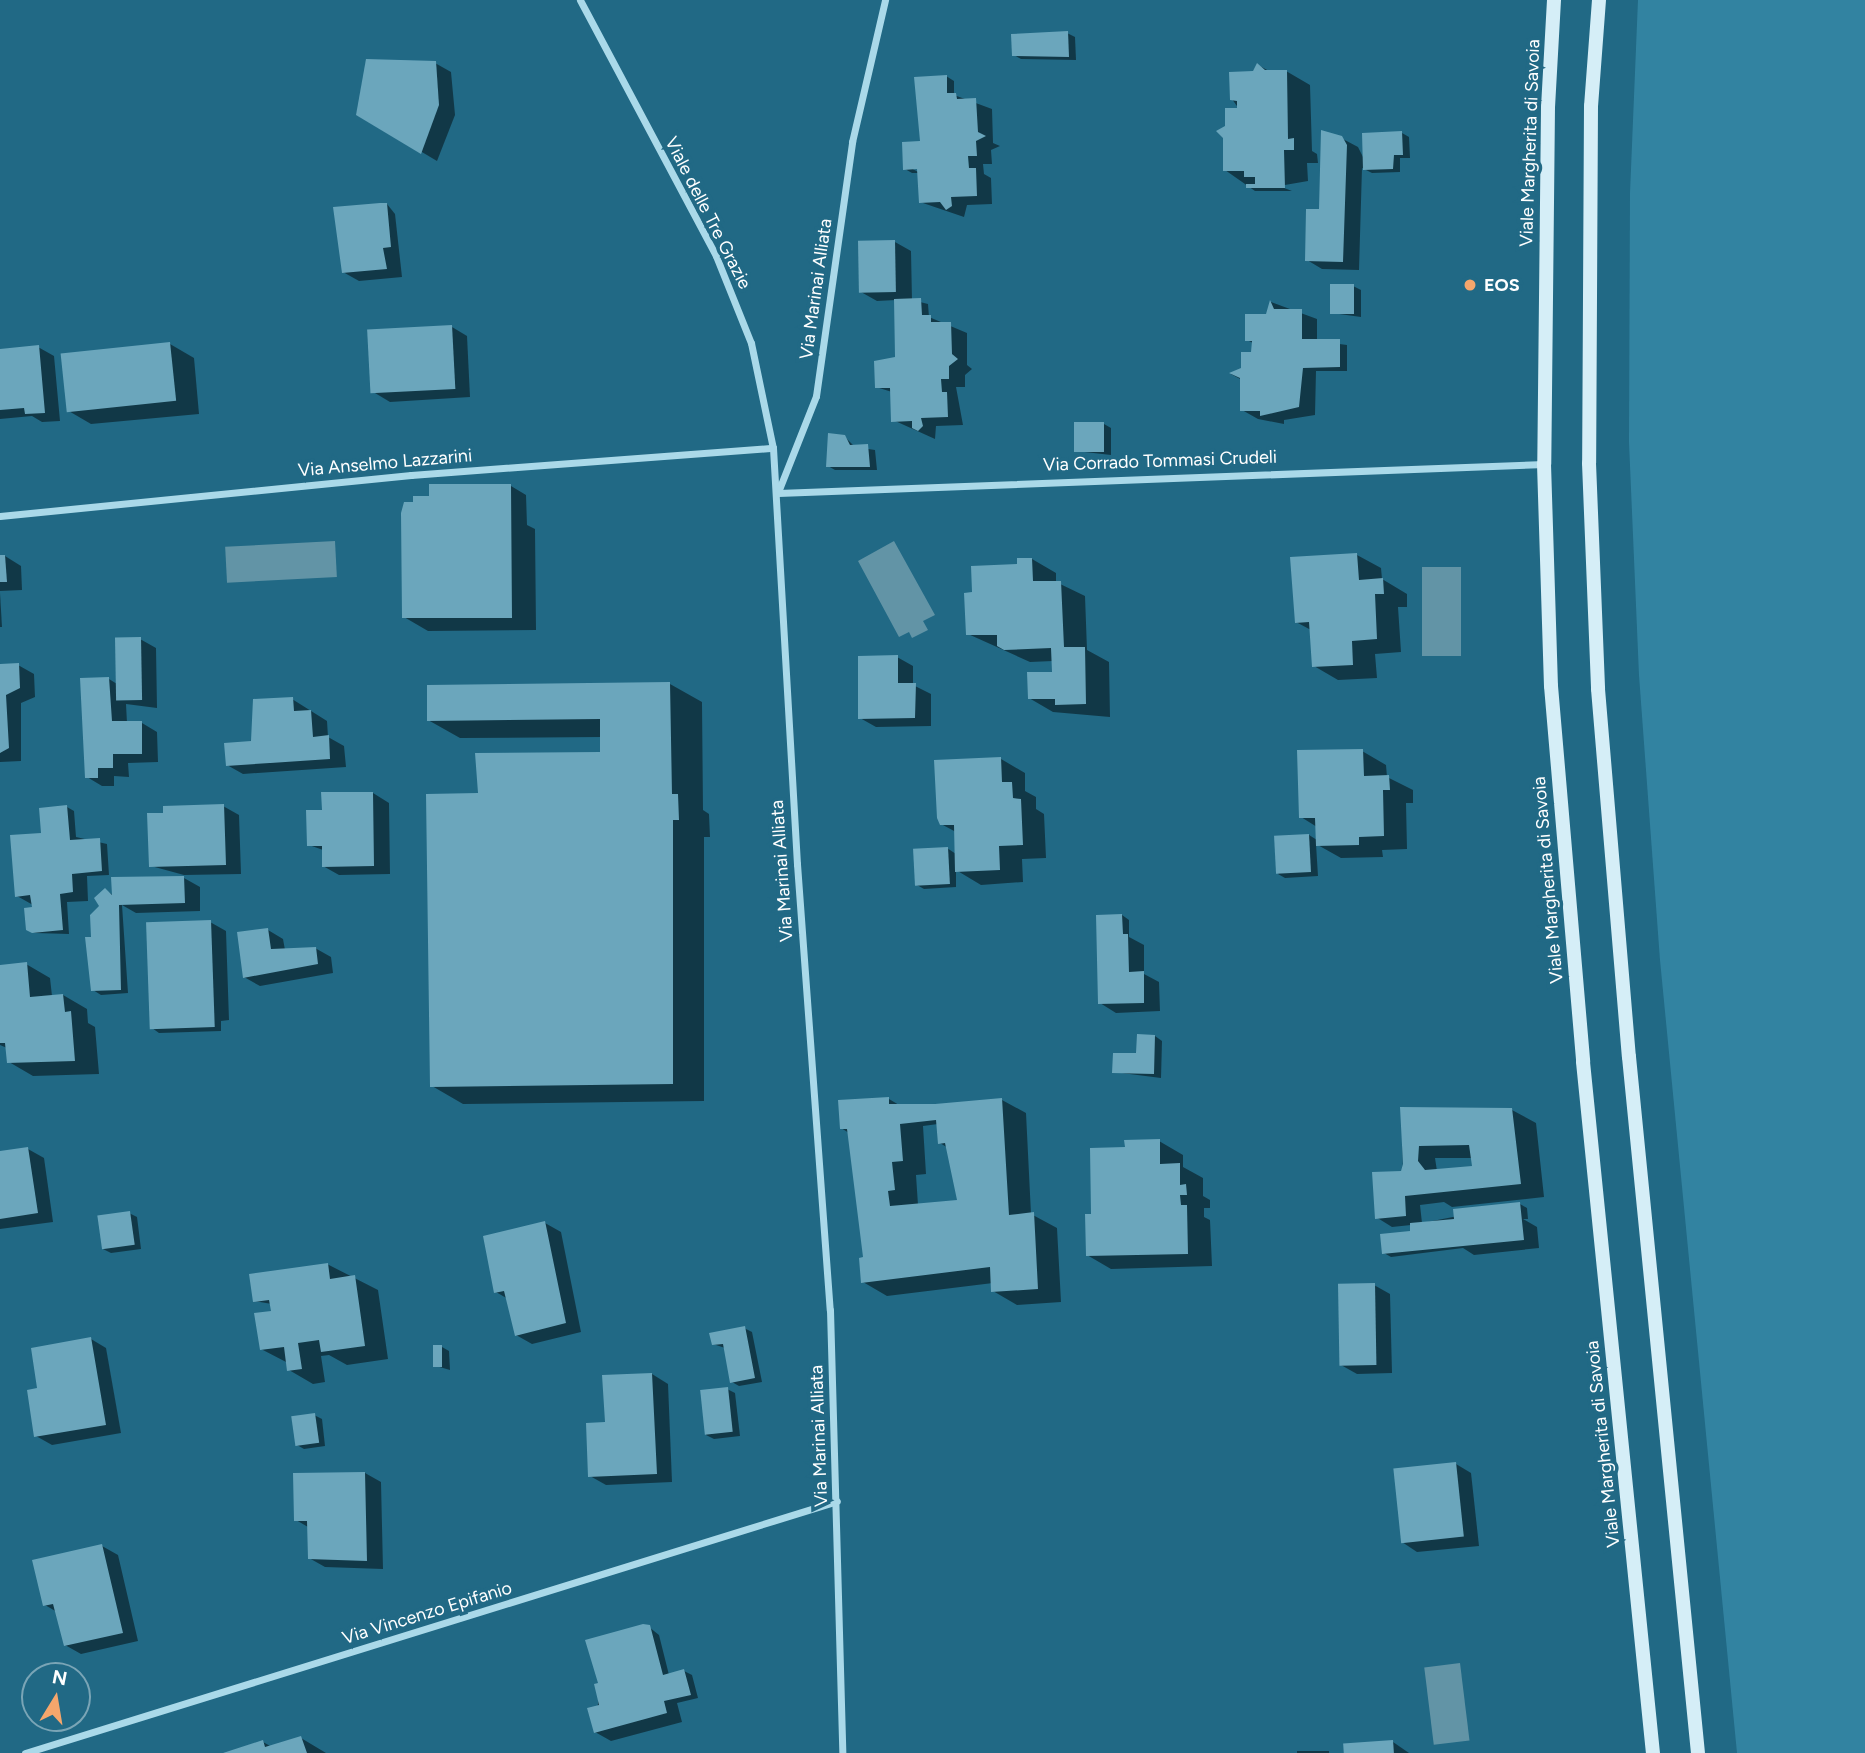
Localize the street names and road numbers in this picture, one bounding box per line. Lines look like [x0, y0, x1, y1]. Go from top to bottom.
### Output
street label: Viale Margherita di Savoia [1516, 39, 1544, 247]
street label: Viale delle Tre Grazie [660, 133, 756, 293]
street label: Via Marinai Alliata [795, 217, 837, 361]
street label: Via Anselmo Lazzarini [297, 445, 473, 481]
street label: Via Corrado Tommasi Crudeli [1043, 446, 1277, 476]
street label: Viale Margherita di Savoia [1528, 776, 1568, 984]
street label: Via Marinai Alliata [766, 799, 798, 943]
street label: Viale Margherita di Savoia [1581, 1340, 1625, 1548]
street label: Via Marinai Alliata [806, 1365, 832, 1507]
street label: Via Vincenzo Epifanio [340, 1577, 514, 1649]

